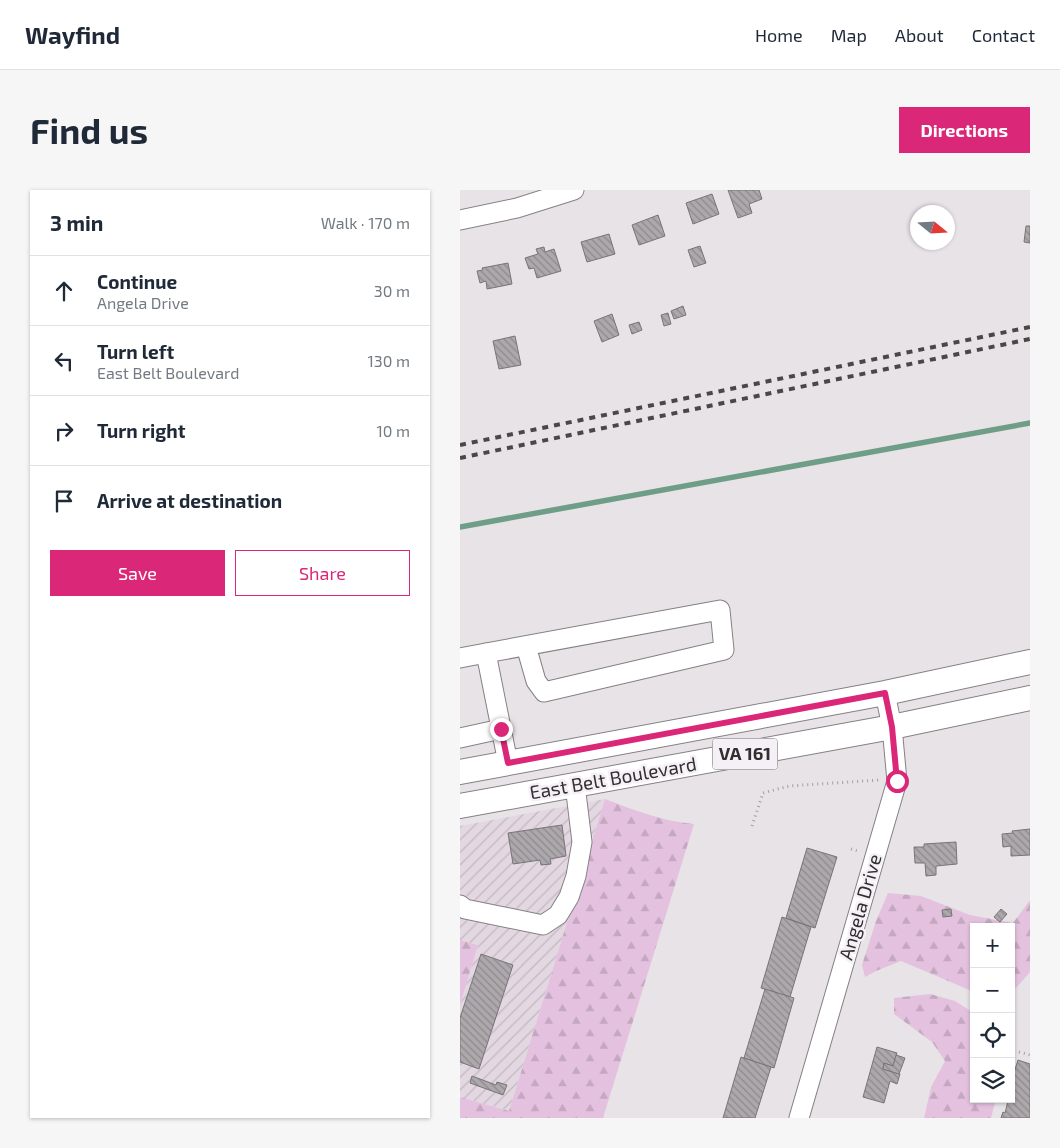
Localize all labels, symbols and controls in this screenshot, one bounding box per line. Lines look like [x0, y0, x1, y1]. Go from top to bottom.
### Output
text: Wayfind [25, 20, 120, 49]
text: Home [755, 24, 803, 46]
text: Map [831, 24, 867, 46]
text: About [895, 24, 944, 46]
text: Contact [972, 24, 1035, 46]
button: Directions [899, 107, 1030, 153]
text: Find us [30, 109, 148, 151]
north arrow [910, 205, 955, 250]
text: 3 min [50, 210, 103, 235]
text: Walk · 170 m [321, 213, 410, 232]
text: Continue [97, 270, 177, 293]
icon: ahead [50, 277, 78, 305]
text: 30 m [374, 281, 410, 300]
text: Angela Drive [97, 293, 189, 312]
text: Turn left [97, 340, 174, 363]
icon: left [50, 347, 78, 375]
text: 130 m [368, 351, 410, 370]
text: East Belt Boulevard [97, 363, 239, 382]
icon: right [50, 417, 78, 445]
text: Turn right [97, 419, 185, 442]
text: 10 m [376, 421, 410, 440]
icon: arrive [50, 487, 78, 515]
text: Arrive at destination [97, 489, 282, 512]
button: Save [50, 550, 225, 596]
button: Share [235, 550, 410, 596]
route end [490, 718, 513, 741]
road number: VA 161 [712, 738, 778, 770]
street label: East Belt Boulevard [528, 752, 698, 804]
route start [886, 770, 909, 793]
street label: Angela Drive [833, 851, 886, 962]
map controls [970, 923, 1015, 1103]
button: + [970, 923, 1015, 968]
button: − [970, 968, 1015, 1013]
button: locate [970, 1013, 1015, 1058]
button: layers [970, 1058, 1015, 1103]

